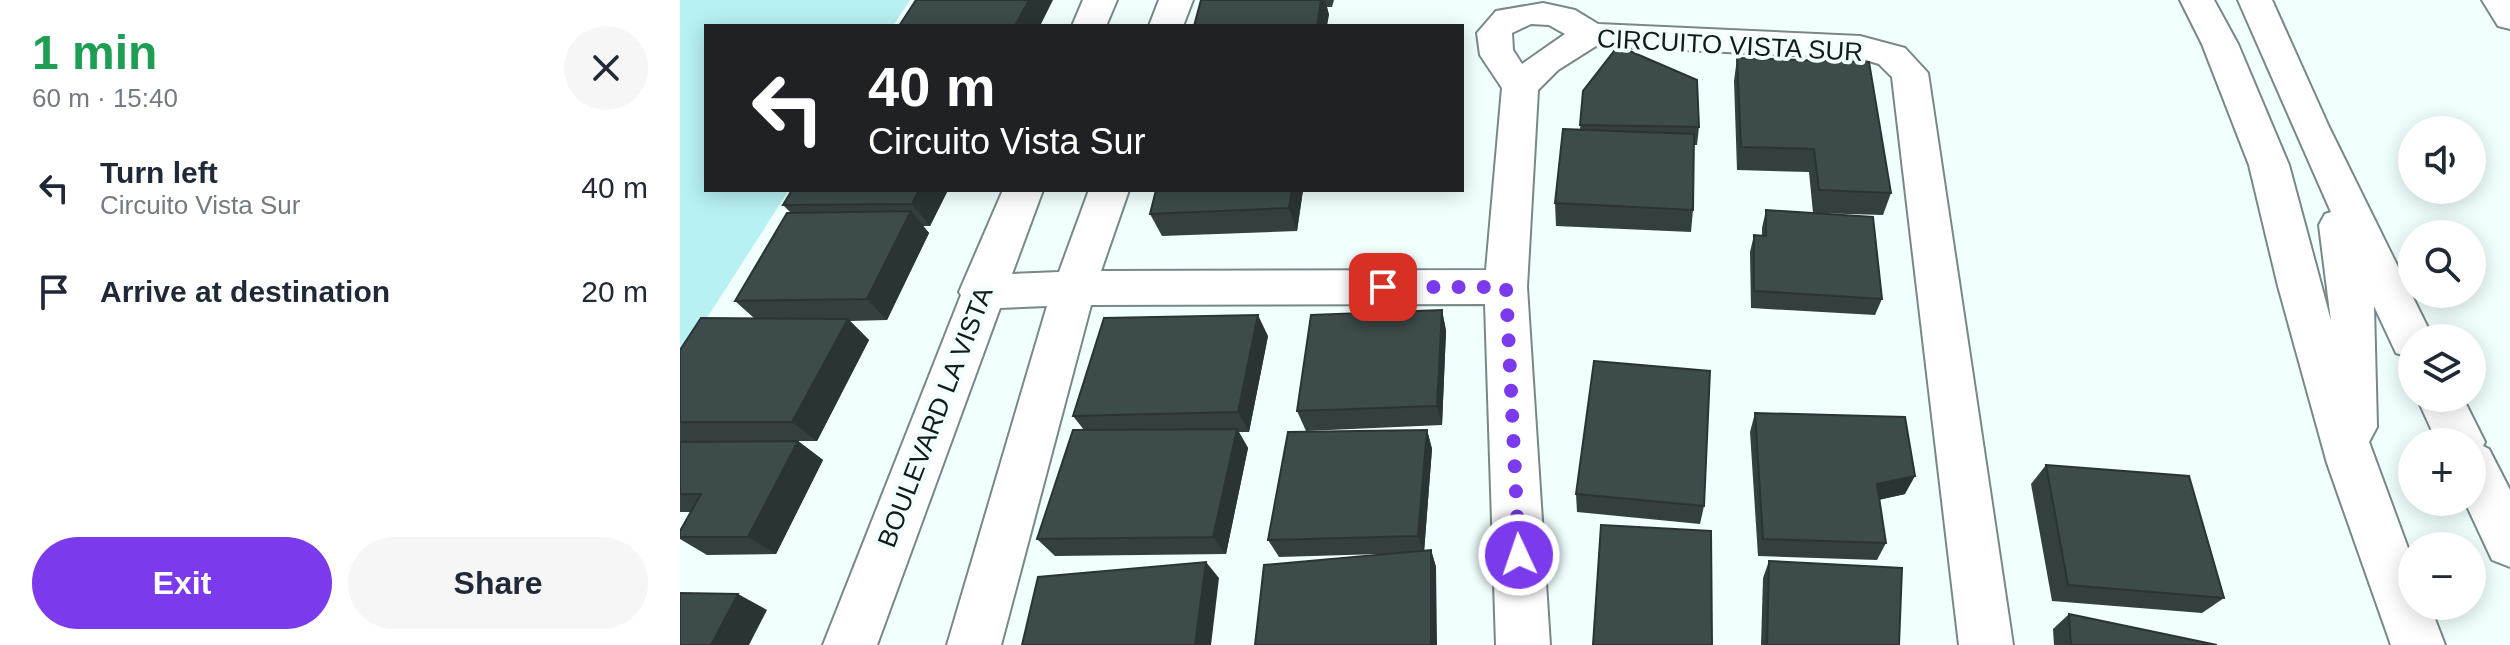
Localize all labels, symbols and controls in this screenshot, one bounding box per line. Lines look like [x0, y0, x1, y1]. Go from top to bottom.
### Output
street label: CIRCUITO VISTA SUR [1596, 23, 1864, 67]
text: 1 min [32, 26, 157, 79]
button: close [564, 26, 648, 110]
text: 40 m [868, 55, 996, 118]
icon: left [736, 56, 840, 160]
text: 60 m · 15:40 [32, 83, 178, 113]
map controls [2398, 116, 2486, 620]
button: sound [2398, 116, 2486, 204]
text: Circuito Vista Sur [868, 121, 1145, 162]
text: Turn left [100, 156, 218, 189]
icon: left [32, 166, 76, 210]
text: 40 m [581, 171, 648, 204]
text: Circuito Vista Sur [100, 190, 300, 220]
button: search [2398, 220, 2486, 308]
pin [1349, 253, 1417, 321]
icon: arrive [1361, 265, 1405, 309]
icon: arrive [32, 270, 76, 314]
text: Arrive at destination [100, 275, 390, 308]
text: 20 m [581, 275, 648, 308]
street label: BOULEVARD LA VISTA [871, 282, 999, 551]
button: layers [2398, 324, 2486, 412]
button: + [2398, 428, 2486, 516]
position arrow [1477, 513, 1561, 597]
button: − [2398, 532, 2486, 620]
button: Exit [32, 537, 332, 629]
button: Share [348, 537, 648, 629]

